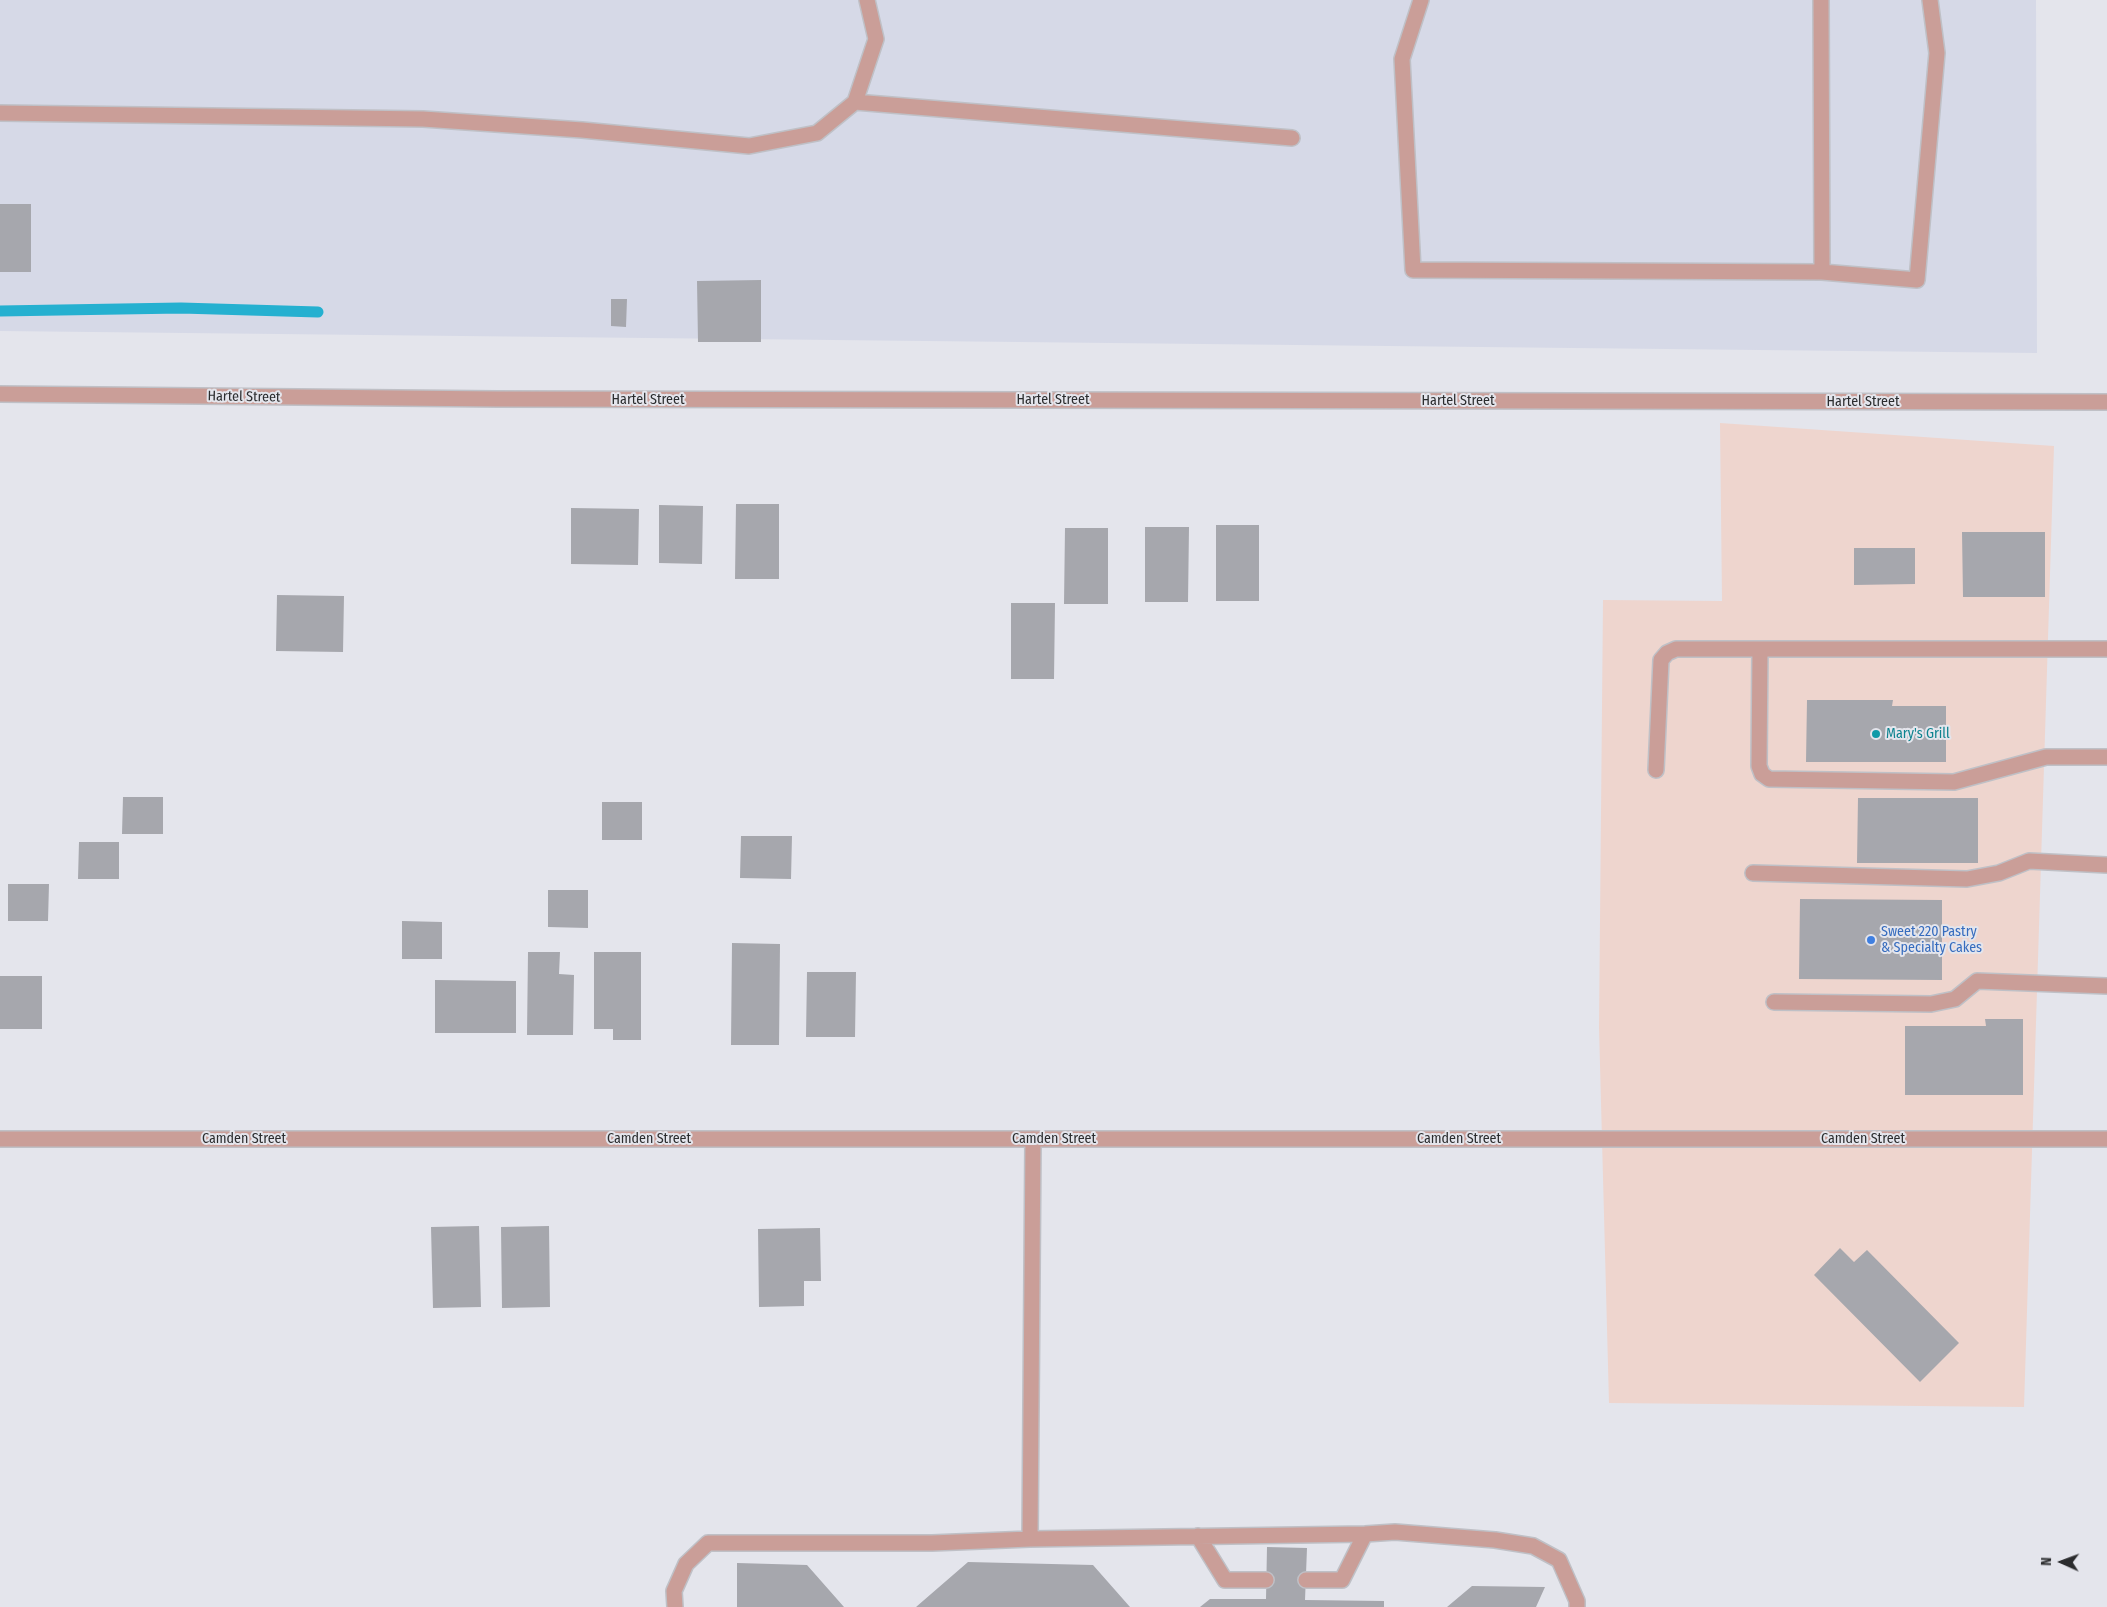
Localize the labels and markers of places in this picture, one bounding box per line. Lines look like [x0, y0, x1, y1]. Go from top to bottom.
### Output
place label: Mary's Grill [1886, 726, 1950, 742]
marker: Mary's Grill [1870, 728, 1882, 740]
place label: Sweet 220 Pastry & Specialty Cakes [1881, 924, 1982, 956]
marker: Sweet 220 Pastry & Specialty Cakes [1865, 934, 1877, 946]

